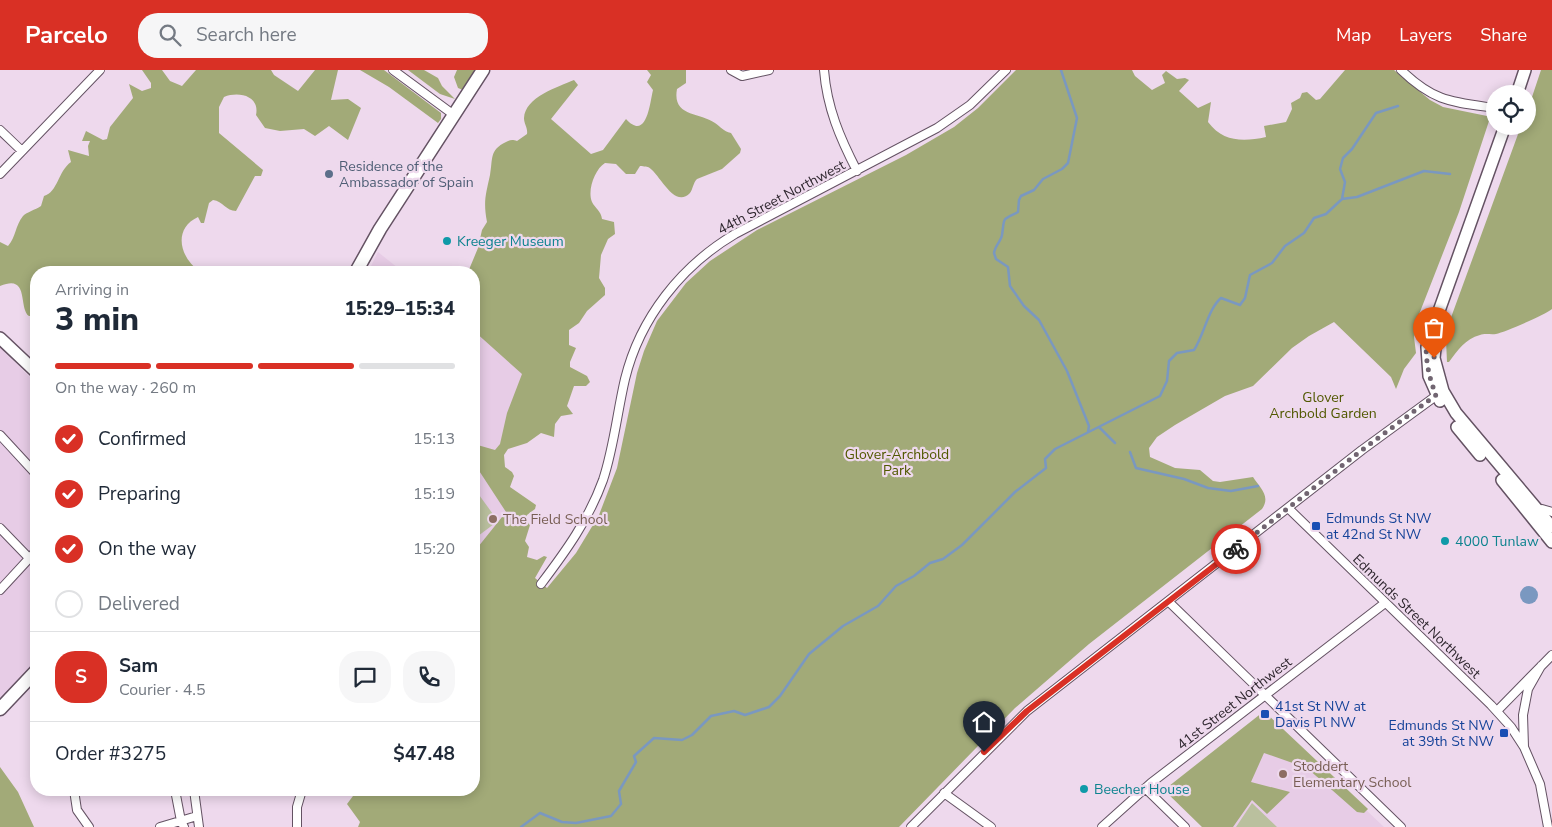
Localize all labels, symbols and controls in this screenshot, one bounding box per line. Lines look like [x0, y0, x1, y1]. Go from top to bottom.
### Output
search box [138, 13, 488, 58]
text: Parcelo [25, 19, 108, 51]
icon: search [156, 21, 184, 49]
text: Search here [196, 22, 297, 48]
text: Map [1336, 23, 1371, 47]
text: Layers [1399, 23, 1452, 47]
text: Share [1480, 23, 1527, 47]
map controls [1486, 85, 1536, 135]
button: locate [1486, 85, 1536, 135]
street label: 44th Street Northwest [714, 156, 848, 239]
place label: Residence of the Ambassador of Spain [339, 157, 474, 192]
marker: Residence of the Ambassador of Spain [323, 168, 335, 180]
place label: Kreeger Museum [457, 232, 564, 251]
marker: Kreeger Museum [441, 235, 453, 247]
text: Arriving in [55, 279, 129, 301]
text: 15:29–15:34 [344, 296, 455, 322]
text: 3 min [55, 298, 139, 341]
pin [1413, 307, 1455, 358]
icon: bag [1420, 314, 1448, 342]
text: On the way · 260 m [55, 377, 196, 399]
park label: Glover Archbold Garden [1269, 388, 1377, 423]
icon: check [55, 425, 83, 453]
text: Confirmed [98, 426, 186, 452]
text: 15:13 [413, 428, 455, 450]
park label: Glover-Archbold Park [845, 445, 949, 480]
icon: check [55, 480, 83, 508]
text: Preparing [98, 481, 181, 507]
text: 15:19 [413, 483, 455, 505]
place label: Edmunds St NW at 42nd St NW [1326, 509, 1432, 544]
place label: The Field School [503, 510, 608, 529]
marker: The Field School [487, 513, 499, 525]
marker: Edmunds St NW at 42nd St NW [1310, 520, 1322, 532]
courier [1211, 524, 1261, 574]
place label: 4000 Tunlaw [1455, 532, 1539, 551]
icon: check [55, 535, 83, 563]
icon: bike [1222, 535, 1250, 563]
marker: 4000 Tunlaw [1439, 535, 1451, 547]
text: On the way [98, 536, 196, 562]
text: 15:20 [413, 538, 455, 560]
street label: Edmunds Street Northwest [1348, 550, 1485, 683]
text: Delivered [98, 591, 180, 617]
button: chat [339, 651, 391, 703]
button: phone [403, 651, 455, 703]
text: Sam [119, 653, 158, 679]
street label: 41st Street Northwest [1173, 653, 1296, 754]
text: S [75, 664, 87, 690]
text: Courier · 4.5 [119, 679, 205, 701]
place label: 41st St NW at Davis Pl NW [1275, 697, 1366, 732]
pin [963, 701, 1005, 752]
icon: home [970, 708, 998, 736]
marker: 41st St NW at Davis Pl NW [1259, 708, 1271, 720]
place label: Edmunds St NW at 39th St NW [1389, 716, 1495, 751]
marker: Edmunds St NW at 39th St NW [1498, 727, 1510, 739]
text: Order #3275 [55, 741, 166, 767]
text: $47.48 [393, 741, 455, 767]
place label: Stoddert Elementary School [1293, 757, 1412, 792]
marker: Stoddert Elementary School [1277, 768, 1289, 780]
place label: Beecher House [1094, 780, 1189, 799]
marker: Beecher House [1078, 783, 1090, 795]

